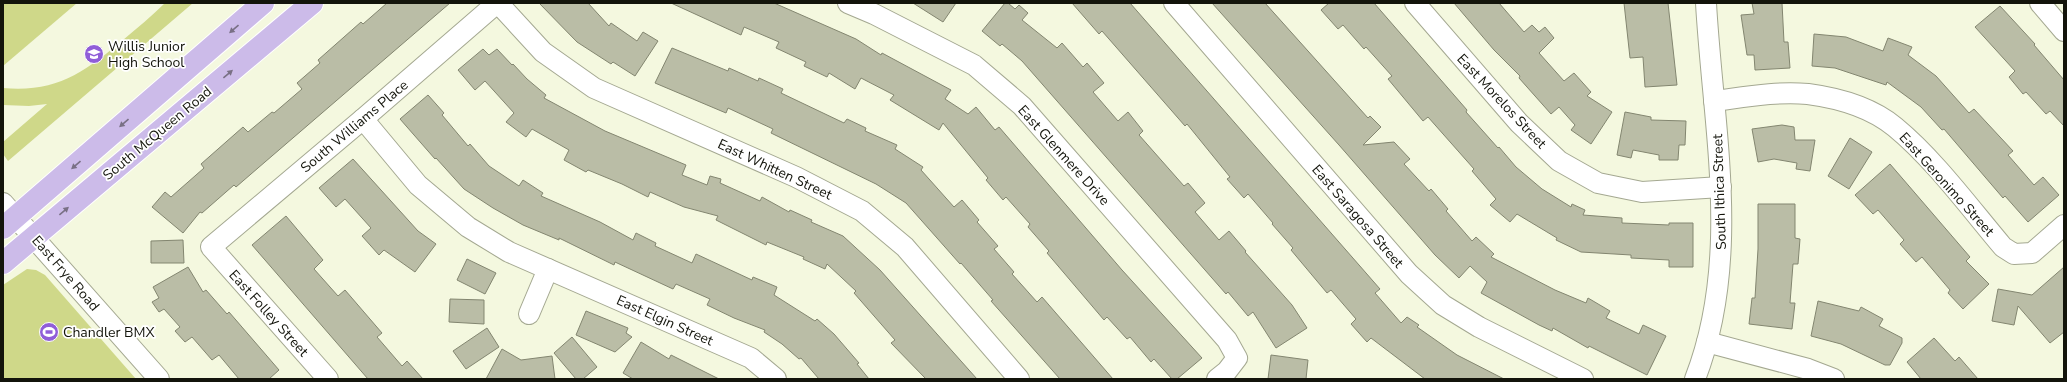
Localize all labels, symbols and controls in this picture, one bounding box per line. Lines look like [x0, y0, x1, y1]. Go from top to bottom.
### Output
one-way arrow [229, 24, 239, 33]
place label: Willis Junior High School [108, 37, 185, 72]
school or university icon: Willis Junior High School [83, 43, 105, 65]
street label: East Morelos Street [1453, 50, 1551, 153]
one-way arrow [222, 69, 233, 78]
street label: South Williams Place [297, 76, 412, 177]
street label: South McQueen Road [99, 82, 216, 185]
street label: East Glenmere Drive [1013, 101, 1114, 210]
one-way arrow [119, 119, 130, 128]
street label: East Geronimo Street [1895, 128, 1998, 240]
street label: South Ithica Street [1708, 134, 1731, 250]
street label: East Whitten Street [715, 135, 835, 204]
one-way arrow [71, 160, 81, 169]
street label: East Saragosa Street [1307, 161, 1408, 272]
one-way arrow [58, 206, 69, 215]
street label: East Frye Road [28, 232, 104, 315]
street label: East Folley Street [225, 266, 313, 361]
street label: East Elgin Street [613, 291, 716, 350]
sports icon: Chandler BMX [38, 321, 60, 343]
place label: Chandler BMX [63, 323, 155, 342]

